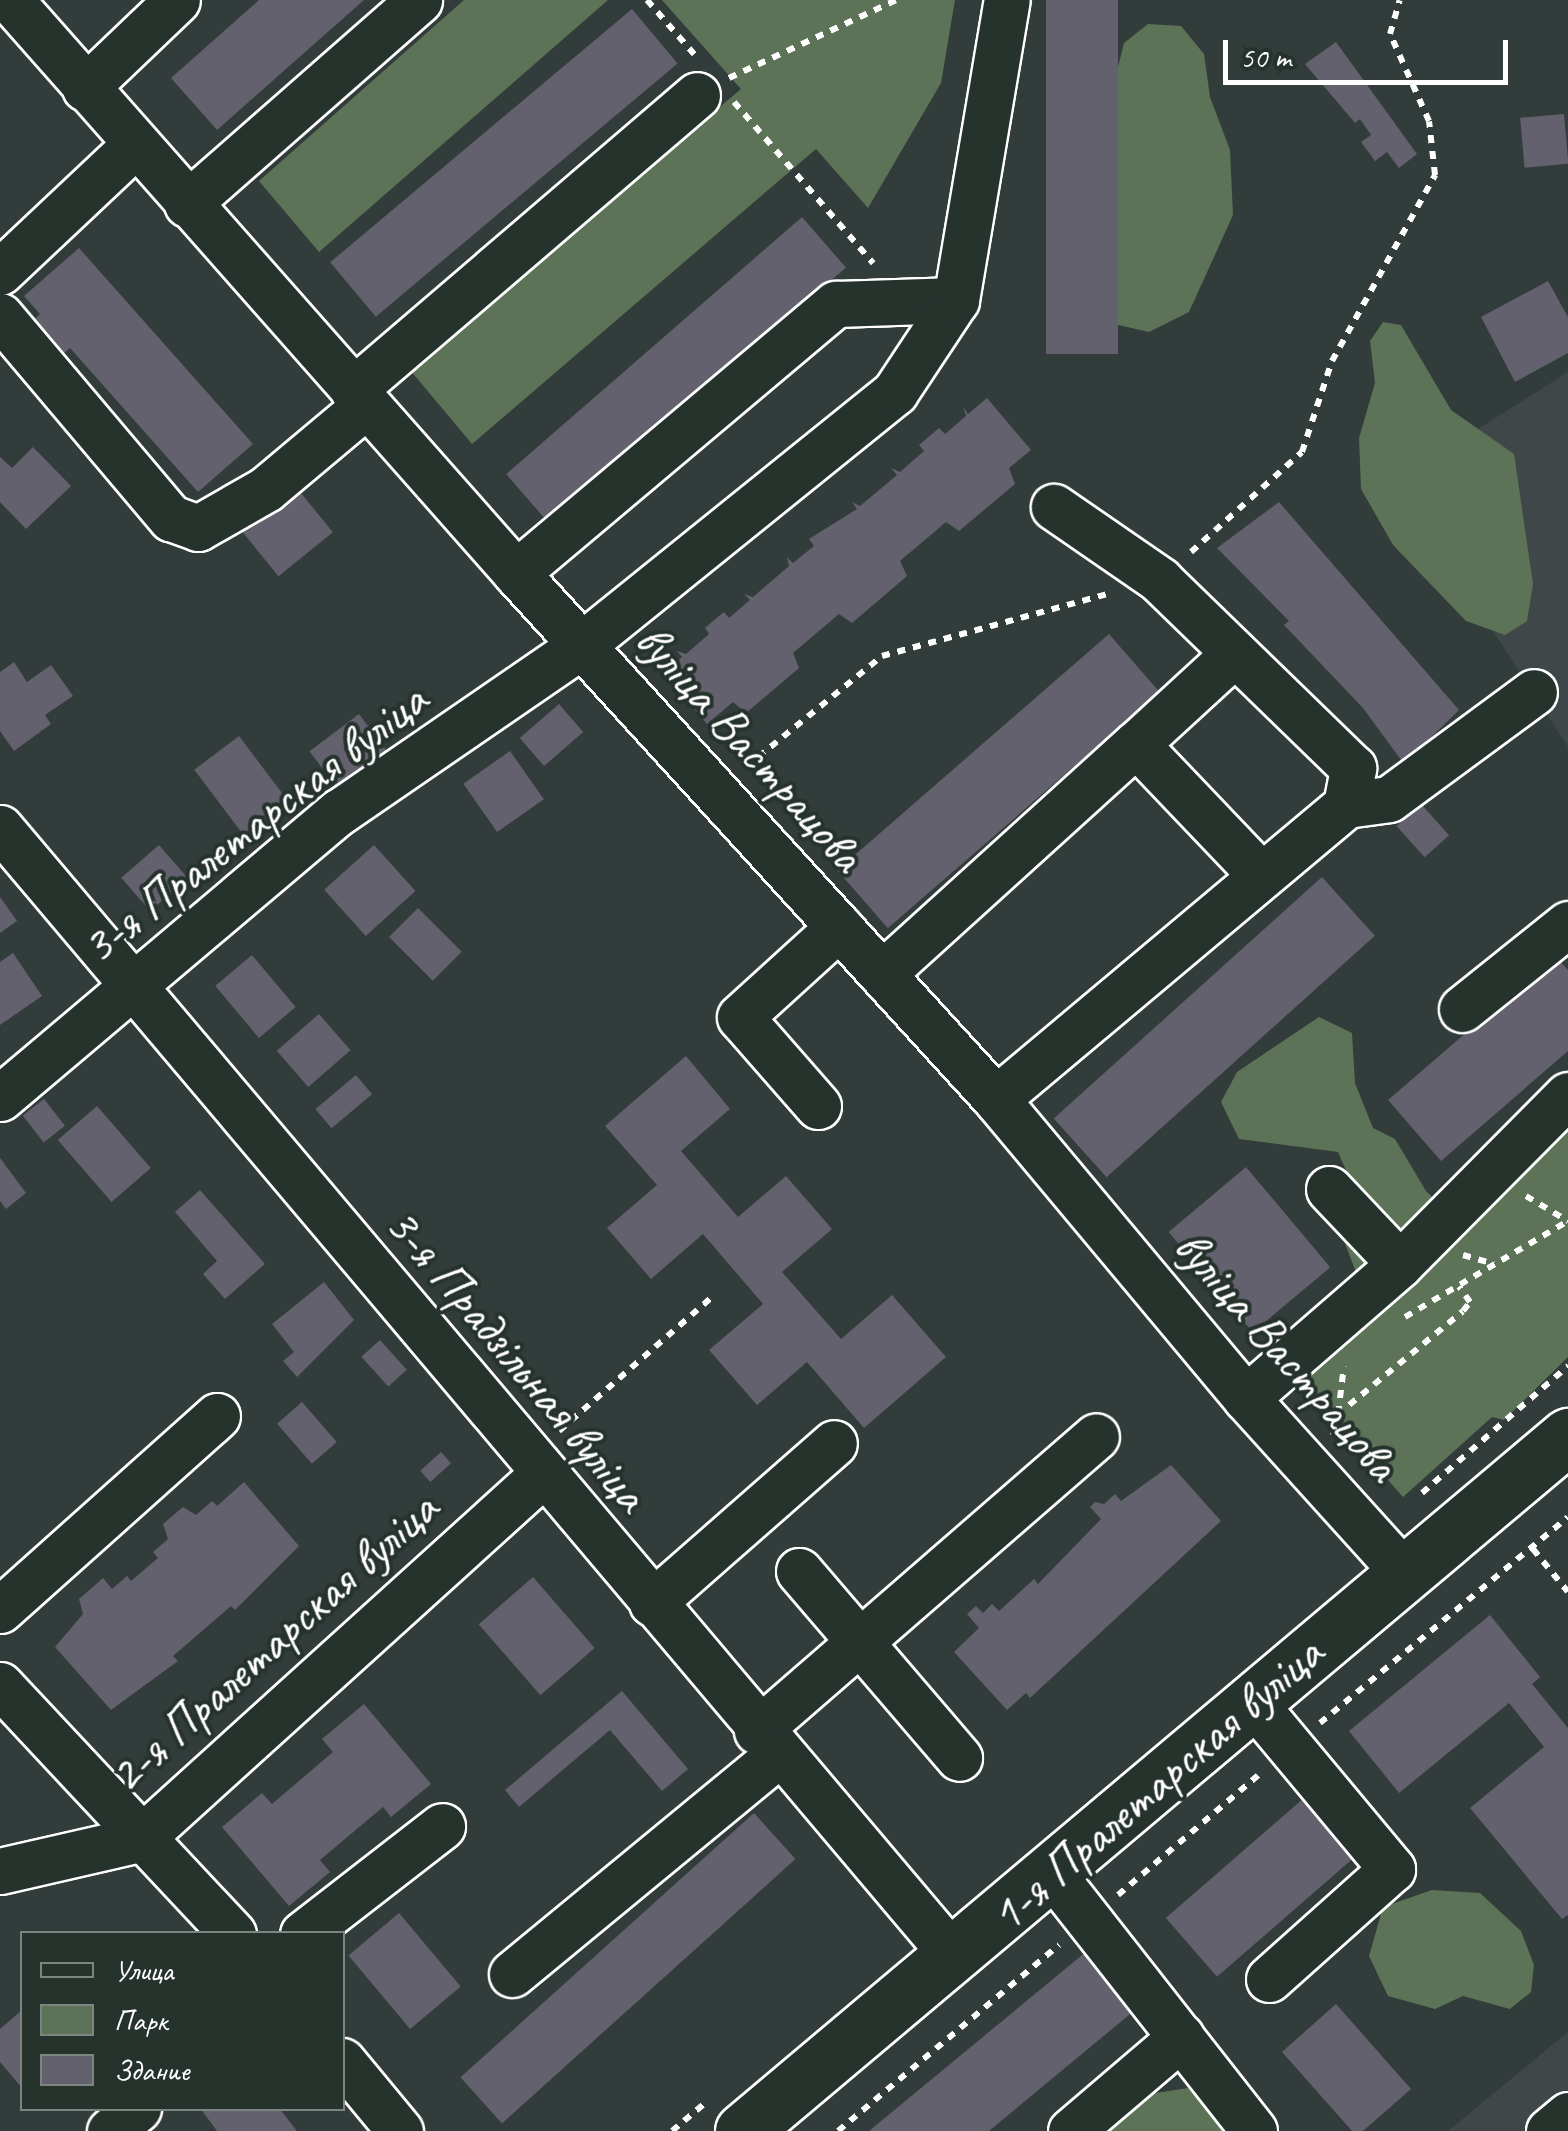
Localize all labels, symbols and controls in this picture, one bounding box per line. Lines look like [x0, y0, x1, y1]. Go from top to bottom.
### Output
scale bar [1228, 20, 1513, 82]
text: 50 m [1240, 38, 1291, 76]
street label: вуліца Вастрацова [621, 608, 879, 886]
street label: 3-я Пралетарская вуліца [69, 669, 439, 977]
street label: 3-я Прадзільная вуліца [372, 1195, 662, 1523]
street label: вуліца Вастрацова [1159, 1215, 1415, 1495]
street label: 2-я Пралетарская вуліца [95, 1478, 451, 1806]
street label: 1-я Пралетарская вуліца [976, 1622, 1336, 1946]
legend [20, 1931, 345, 2111]
text: Улица [114, 1951, 173, 1989]
text: Парк [114, 2001, 168, 2039]
text: Здание [114, 2051, 189, 2089]

